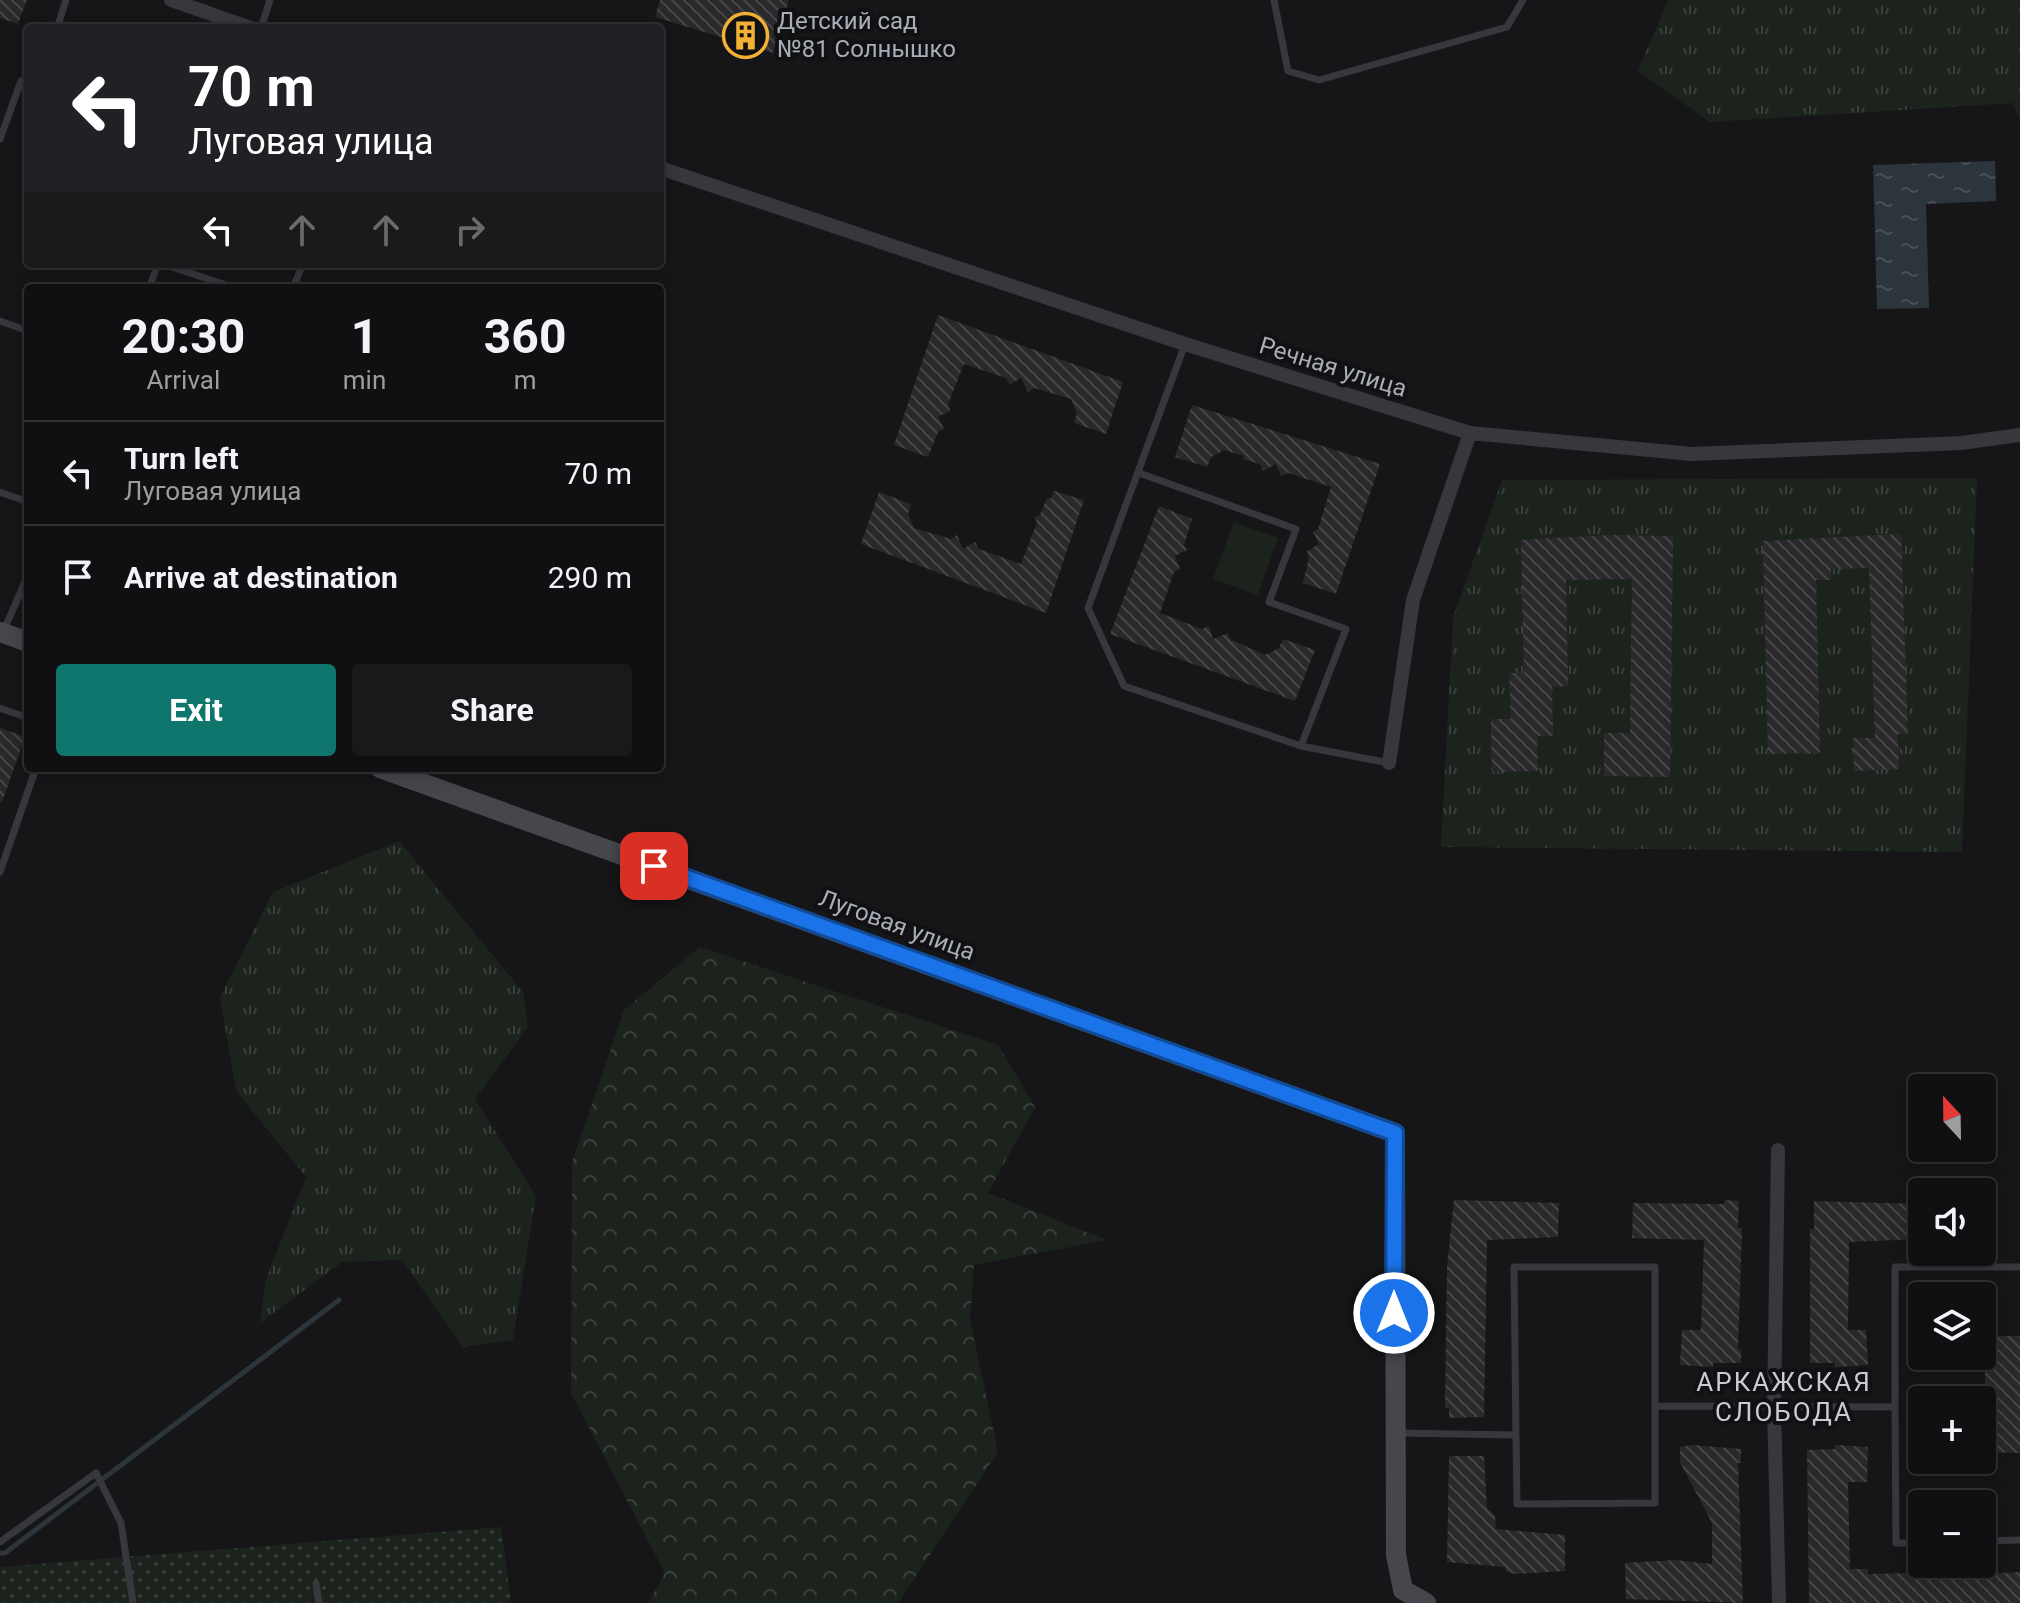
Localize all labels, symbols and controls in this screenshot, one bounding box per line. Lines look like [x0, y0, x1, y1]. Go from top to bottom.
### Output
place label: Детский сад №81 Солнышко [777, 7, 956, 63]
building icon: Детский сад №81 Солнышко [722, 11, 770, 59]
text: 70 m [188, 54, 315, 120]
icon: left [56, 56, 160, 160]
text: Луговая улица [188, 121, 434, 163]
icon: left [196, 208, 240, 252]
icon: ahead [280, 208, 324, 252]
icon: ahead [364, 208, 408, 252]
icon: right [448, 208, 492, 252]
text: 20:30 [122, 308, 245, 365]
text: 1 [351, 308, 378, 365]
text: 360 [484, 308, 566, 365]
street label: Речная улица [1256, 331, 1410, 403]
text: Arrival [147, 365, 220, 395]
text: min [343, 365, 386, 395]
text: m [514, 365, 537, 395]
text: Turn left [124, 441, 239, 476]
icon: left [56, 451, 100, 495]
text: 70 m [565, 456, 632, 491]
text: Луговая улица [124, 476, 301, 506]
icon: arrive [56, 555, 100, 599]
text: Arrive at destination [124, 560, 398, 595]
text: 290 m [548, 560, 632, 595]
button: Exit [56, 664, 336, 756]
button: Share [352, 664, 632, 756]
pin [620, 832, 688, 900]
icon: arrive [632, 844, 676, 888]
street label: Луговая улица [815, 884, 979, 966]
north arrow [1908, 1074, 1996, 1162]
map controls [1908, 1074, 1996, 1578]
button: sound [1908, 1178, 1996, 1266]
position arrow [1352, 1271, 1436, 1355]
button: layers [1908, 1282, 1996, 1370]
district label: АРКАЖСКАЯ СЛОБОДА [1696, 1367, 1872, 1427]
button: + [1908, 1386, 1996, 1474]
button: − [1908, 1490, 1996, 1578]

